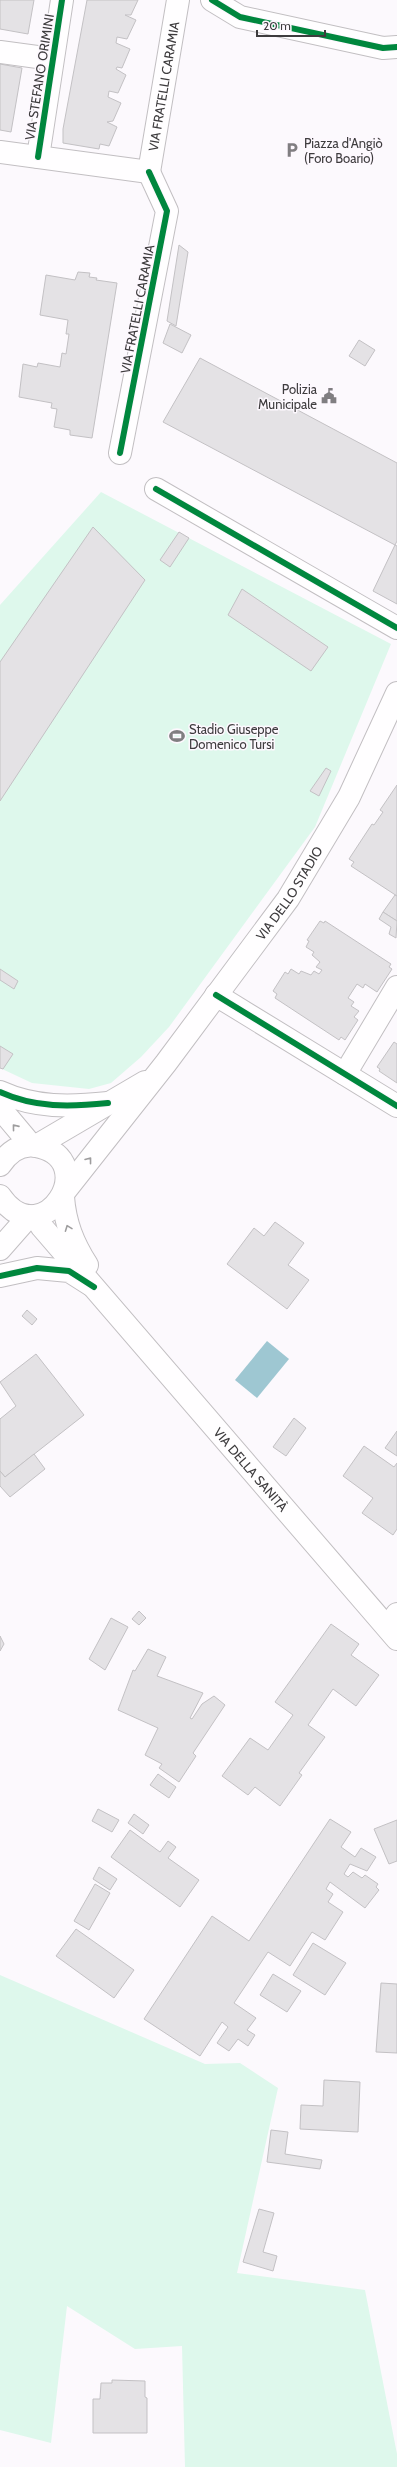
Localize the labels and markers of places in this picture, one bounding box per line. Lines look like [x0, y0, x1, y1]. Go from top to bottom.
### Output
place label: Piazza d'Angiò (Foro Boario) [304, 135, 383, 166]
parking icon: Piazza d'Angiò (Foro Boario) [283, 141, 301, 159]
place label: Polizia Municipale [258, 381, 318, 412]
public building icon: Polizia Municipale [320, 387, 338, 405]
place label: Stadio Giuseppe Domenico Tursi [189, 721, 279, 752]
sports icon: Stadio Giuseppe Domenico Tursi [168, 727, 186, 745]

